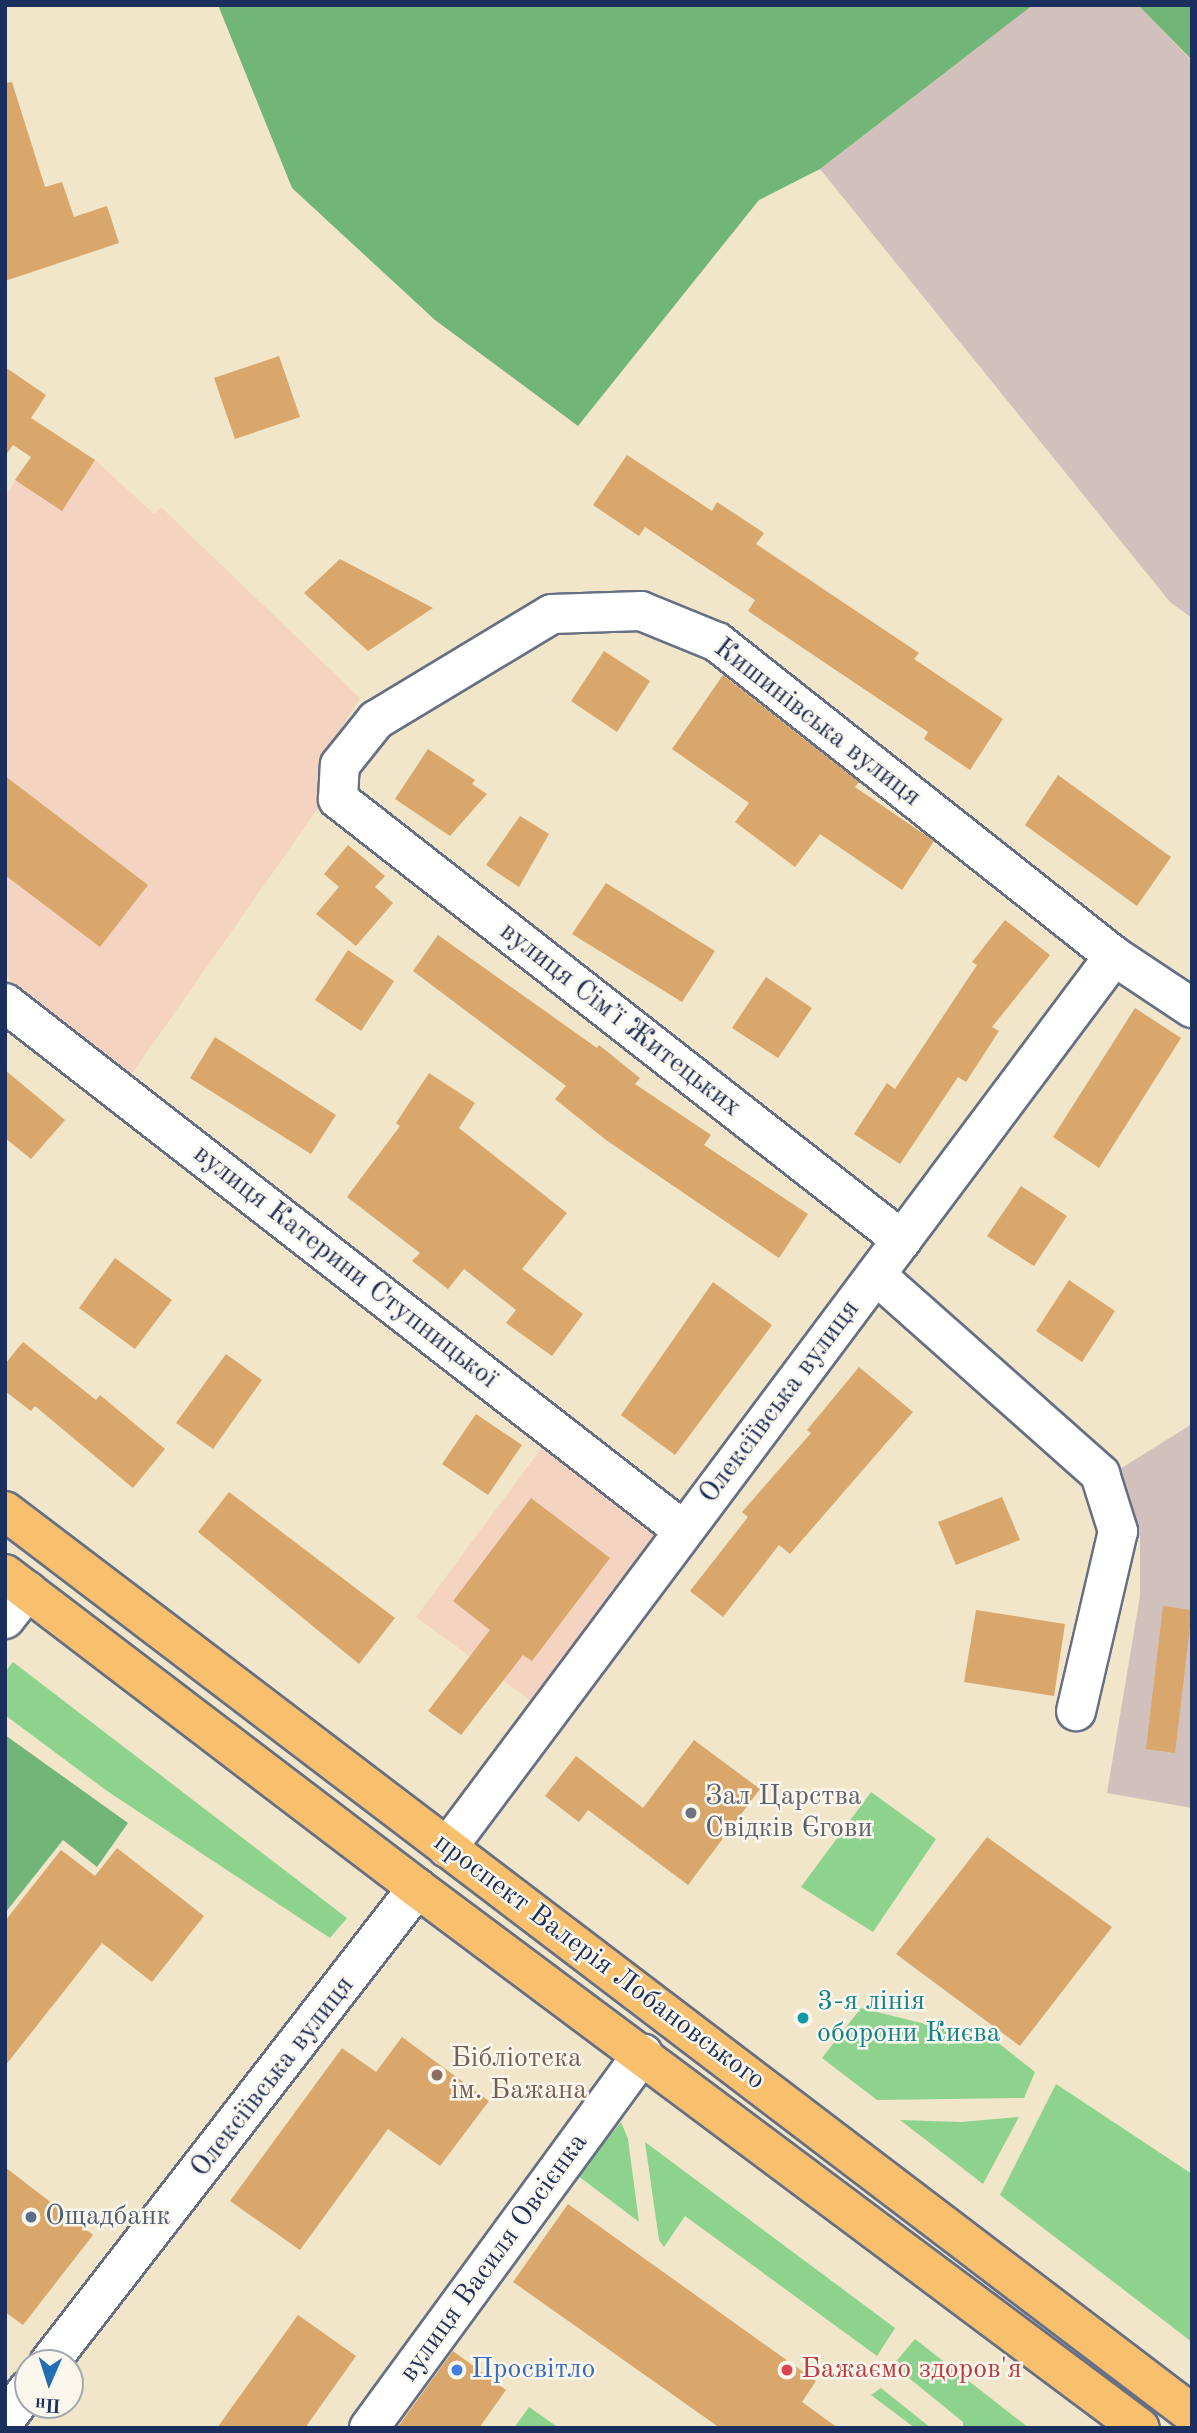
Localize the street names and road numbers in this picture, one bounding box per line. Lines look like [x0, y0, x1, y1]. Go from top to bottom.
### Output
street label: Кишинівська вулиця [707, 632, 927, 814]
street label: вулиця Сімʼї Житецьких [492, 915, 748, 1125]
street label: вулиця Катерини Ступницької [186, 1138, 504, 1396]
street label: Олексіївська вулиця [693, 1294, 867, 1510]
street label: проспект Валерія Лобановського [427, 1826, 771, 2098]
street label: Олексіївська вулиця [184, 1970, 362, 2184]
street label: вулиця Василя Овсієнка [392, 2127, 596, 2389]

